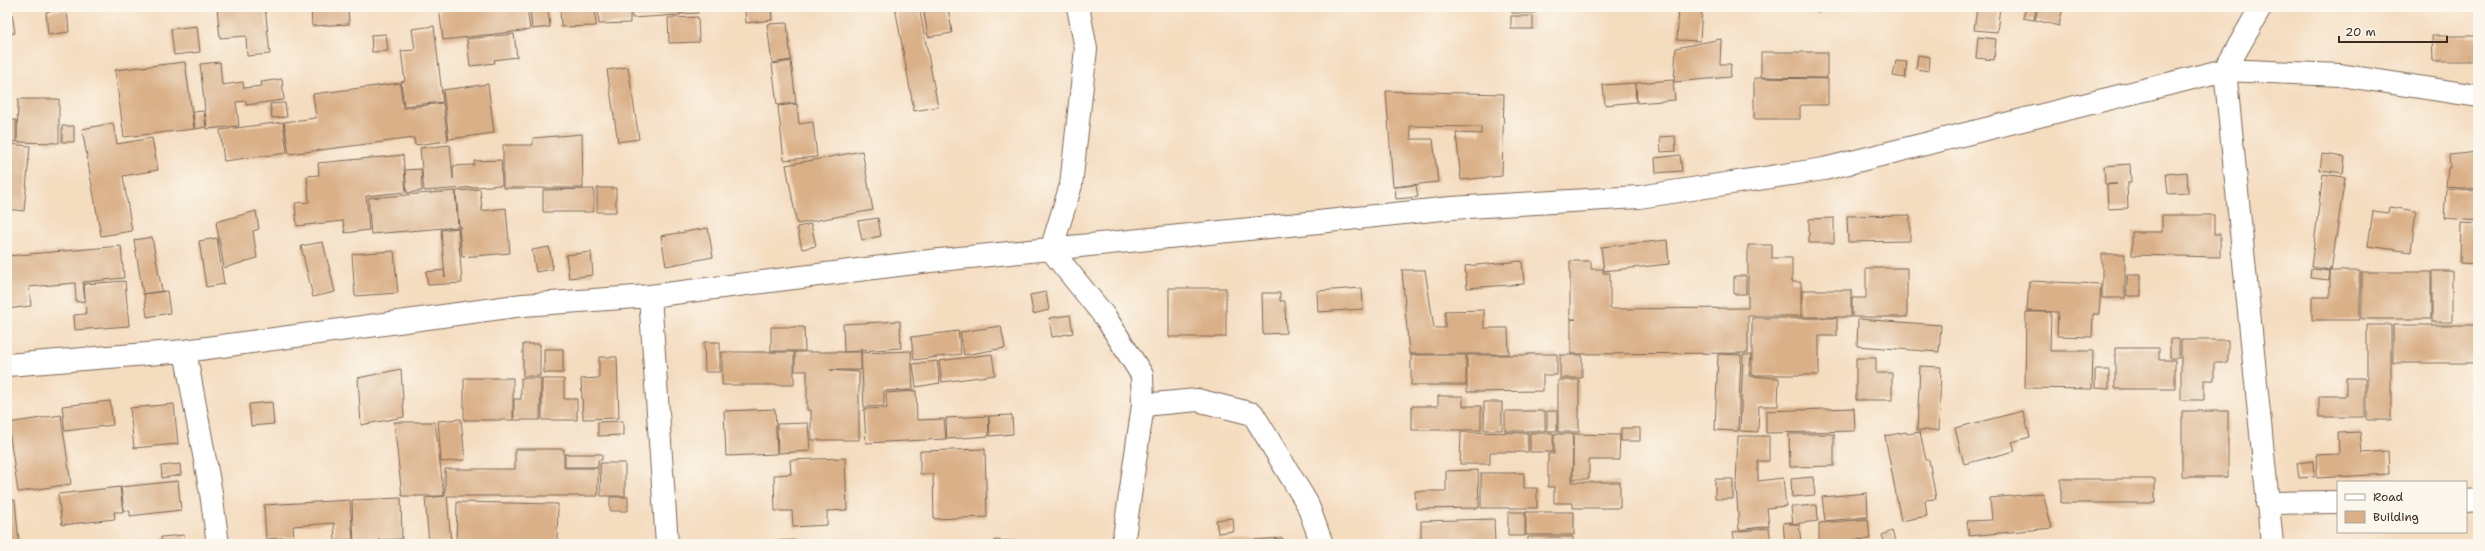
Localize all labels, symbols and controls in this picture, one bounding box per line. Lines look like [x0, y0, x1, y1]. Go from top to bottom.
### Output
scale bar [2339, 18, 2447, 44]
text: 20 m [2345, 24, 2376, 40]
legend [2337, 481, 2467, 533]
text: Road [2373, 489, 2404, 505]
text: Building [2373, 509, 2419, 525]

